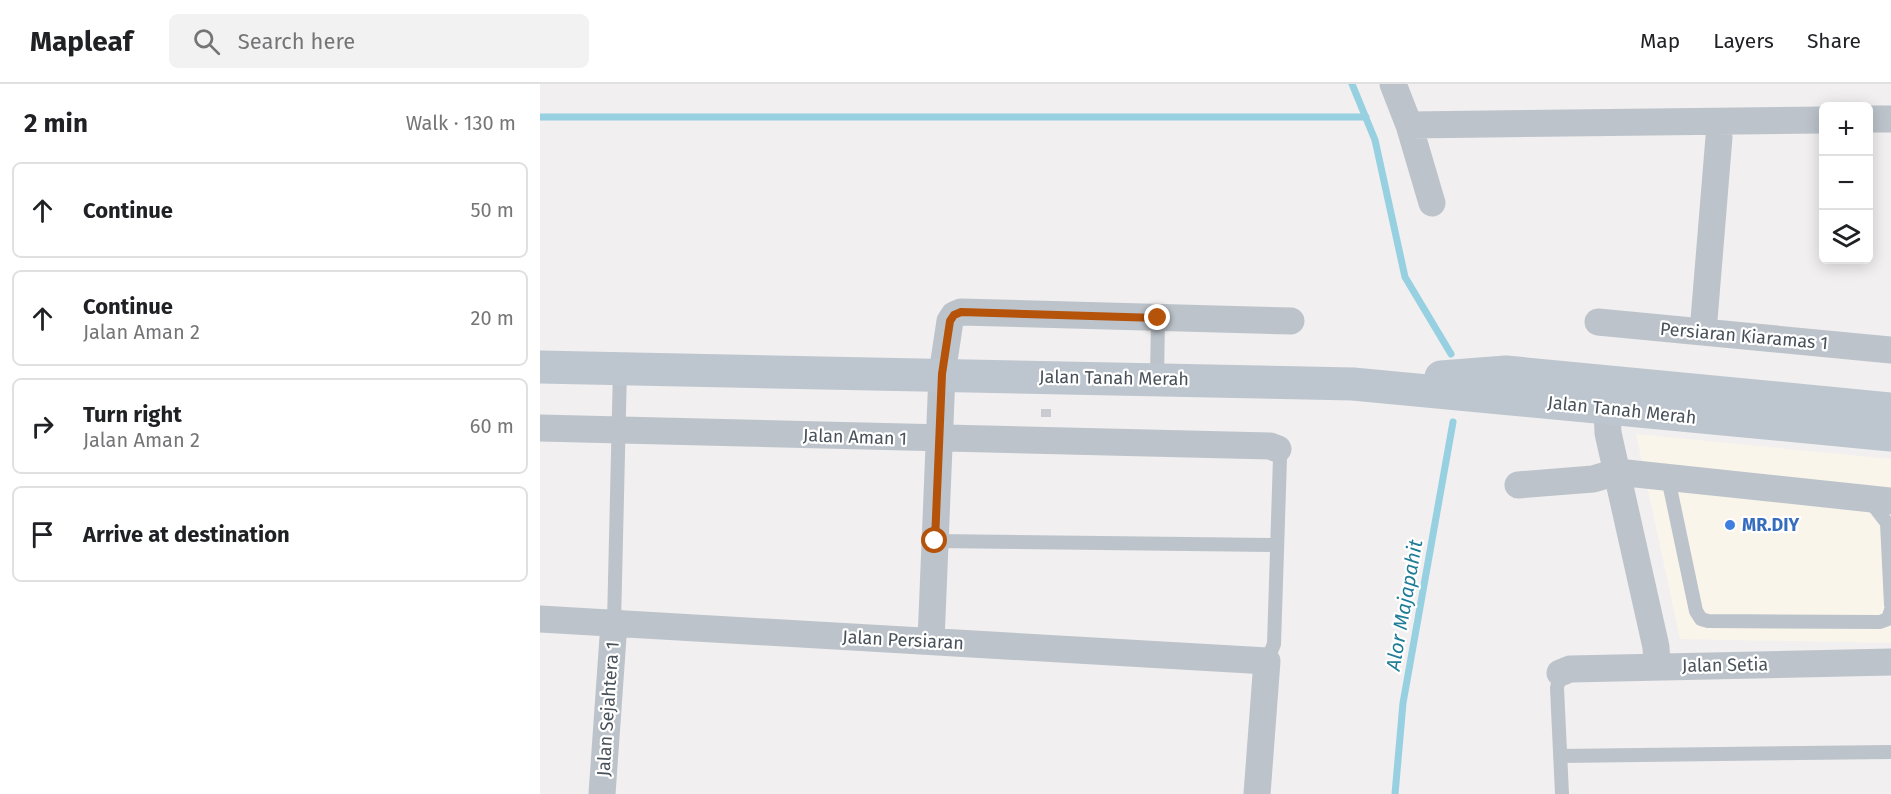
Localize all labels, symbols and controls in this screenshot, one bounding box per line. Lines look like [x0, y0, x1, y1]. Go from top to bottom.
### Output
search box [169, 14, 589, 68]
text: Mapleaf [30, 25, 133, 58]
icon: search [190, 25, 223, 58]
text: Search here [238, 28, 355, 55]
text: Map [1640, 28, 1680, 54]
text: Layers [1713, 28, 1774, 54]
text: Share [1807, 28, 1861, 54]
map controls [1819, 102, 1873, 264]
button: + [1819, 102, 1873, 156]
text: 2 min [24, 108, 88, 139]
text: Walk · 130 m [406, 111, 516, 135]
button: − [1819, 156, 1873, 210]
icon: ahead [26, 194, 59, 227]
text: Continue [83, 197, 173, 224]
text: 50 m [470, 198, 514, 222]
button: layers [1819, 210, 1873, 264]
text: Continue [83, 293, 173, 320]
icon: ahead [26, 302, 59, 335]
route end [1144, 304, 1170, 330]
text: 20 m [471, 306, 514, 330]
street label: Persiaran Kiaramas 1 [1659, 318, 1829, 354]
text: Jalan Aman 2 [83, 320, 200, 344]
street label: Jalan Tanah Merah [1039, 366, 1189, 390]
street label: Jalan Tanah Merah [1546, 391, 1698, 429]
text: Turn right [83, 401, 182, 428]
icon: right [26, 410, 59, 443]
text: 60 m [470, 414, 514, 438]
street label: Jalan Aman 1 [803, 424, 907, 450]
text: Jalan Aman 2 [83, 428, 200, 452]
place label: MR.DIY [1742, 514, 1800, 536]
icon: arrive [26, 518, 59, 551]
marker: MR.DIY [1723, 518, 1737, 532]
text: Arrive at destination [83, 521, 290, 548]
route start [921, 527, 947, 553]
water label: Alor Majapahit [1381, 537, 1427, 673]
street label: Jalan Persiaran [842, 626, 964, 654]
street label: Jalan Sejahtera 1 [592, 641, 624, 777]
street label: Jalan Setia [1682, 653, 1768, 677]

